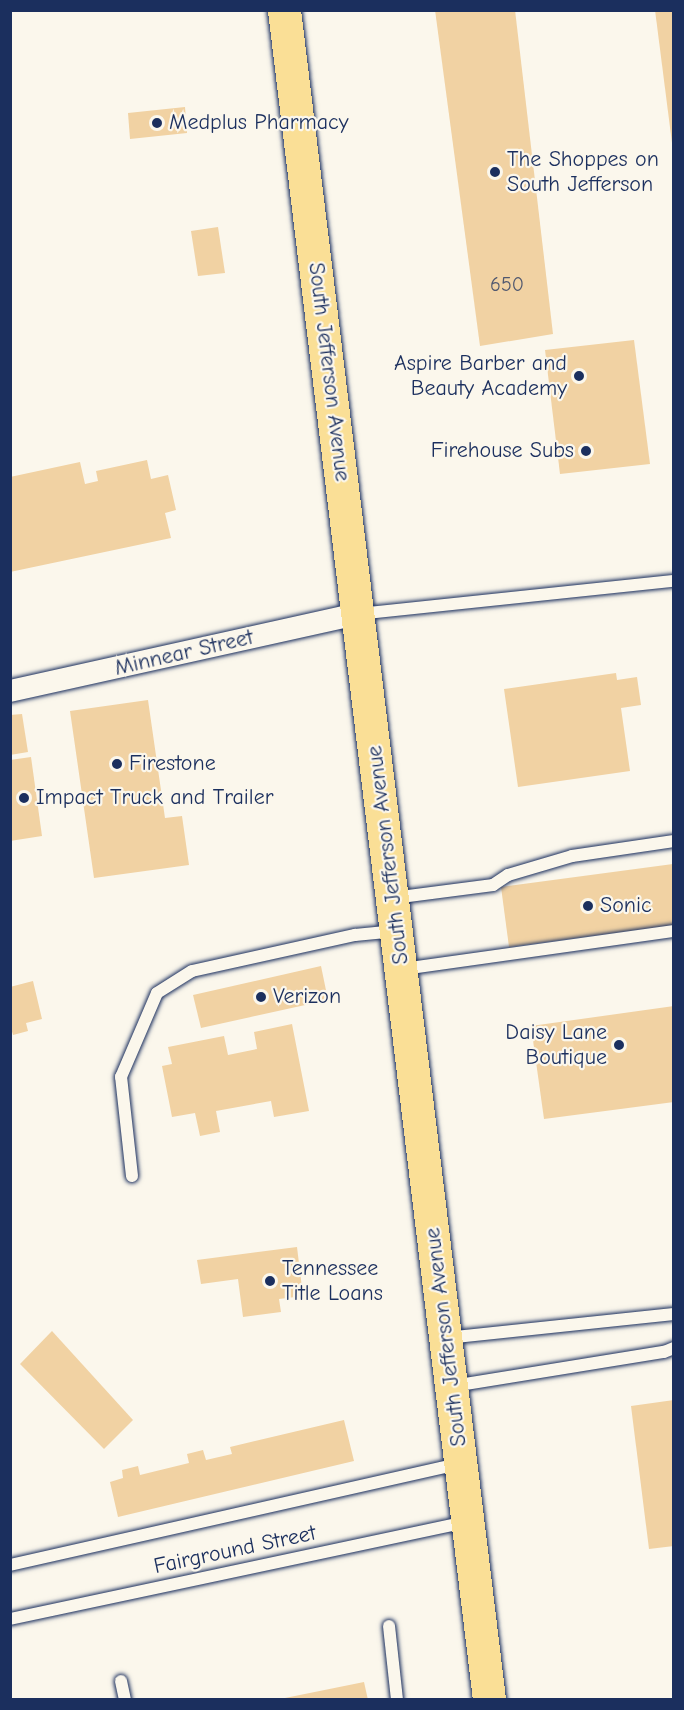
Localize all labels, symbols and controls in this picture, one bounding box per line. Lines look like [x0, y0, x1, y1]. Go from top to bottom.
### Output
place label: Medplus Pharmacy [169, 110, 349, 136]
marker: Medplus Pharmacy [150, 116, 164, 130]
place label: The Shoppes on South Jefferson [507, 146, 659, 198]
marker: The Shoppes on South Jefferson [488, 165, 502, 179]
street label: South Jefferson Avenue [302, 261, 356, 483]
house number: 650 [490, 272, 524, 296]
place label: Aspire Barber and Beauty Academy [394, 350, 567, 402]
marker: Aspire Barber and Beauty Academy [572, 369, 586, 383]
place label: Firehouse Subs [431, 438, 574, 464]
marker: Firehouse Subs [579, 444, 593, 458]
street label: Minnear Street [112, 624, 256, 682]
street label: South Jefferson Avenue [361, 744, 415, 966]
place label: Firestone [129, 751, 216, 777]
marker: Firestone [110, 757, 124, 771]
place label: Impact Truck and Trailer [36, 785, 273, 811]
marker: Impact Truck and Trailer [17, 791, 31, 805]
place label: Sonic [600, 893, 652, 919]
marker: Sonic [581, 899, 595, 913]
place label: Verizon [273, 984, 341, 1010]
marker: Verizon [254, 990, 268, 1004]
place label: Daisy Lane Boutique [505, 1019, 607, 1070]
marker: Daisy Lane Boutique [612, 1038, 626, 1052]
street label: South Jefferson Avenue [419, 1226, 473, 1448]
place label: Tennessee Title Loans [282, 1255, 383, 1306]
marker: Tennessee Title Loans [263, 1274, 277, 1288]
street label: Fairground Street [152, 1520, 318, 1580]

